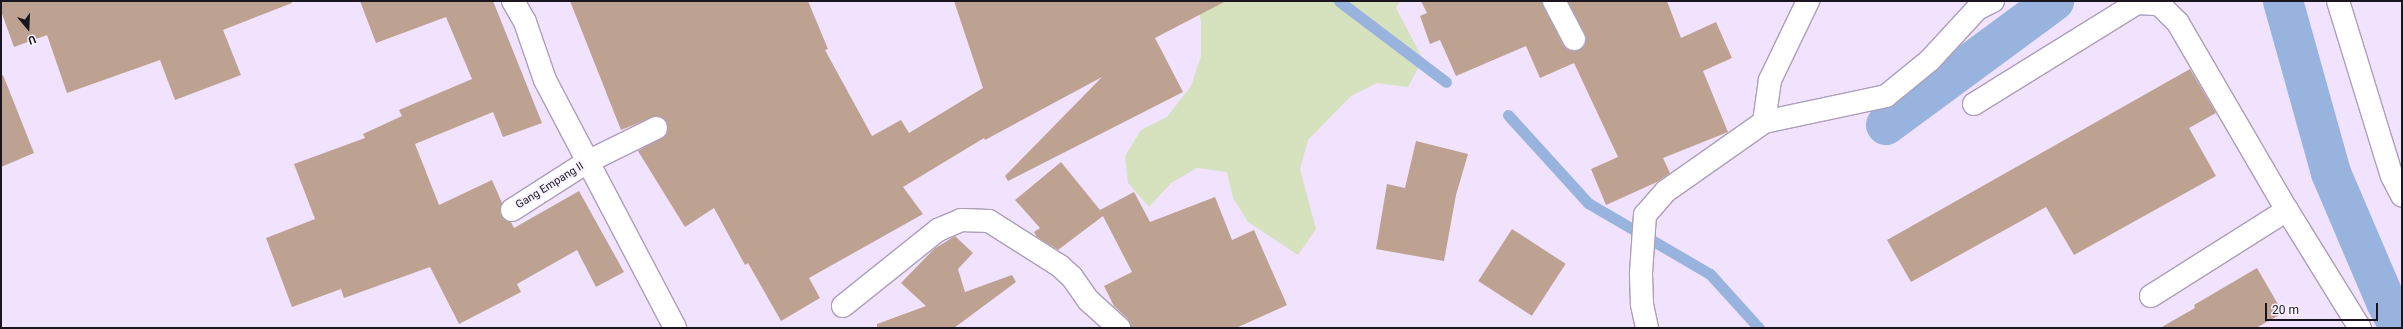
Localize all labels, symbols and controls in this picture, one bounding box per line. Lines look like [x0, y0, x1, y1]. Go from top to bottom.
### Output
north arrow [8, 8, 48, 48]
text: U [27, 32, 38, 47]
street label: Gang Empang II [514, 160, 586, 212]
scale bar [2267, 295, 2380, 321]
text: 20 m [2272, 303, 2299, 317]

